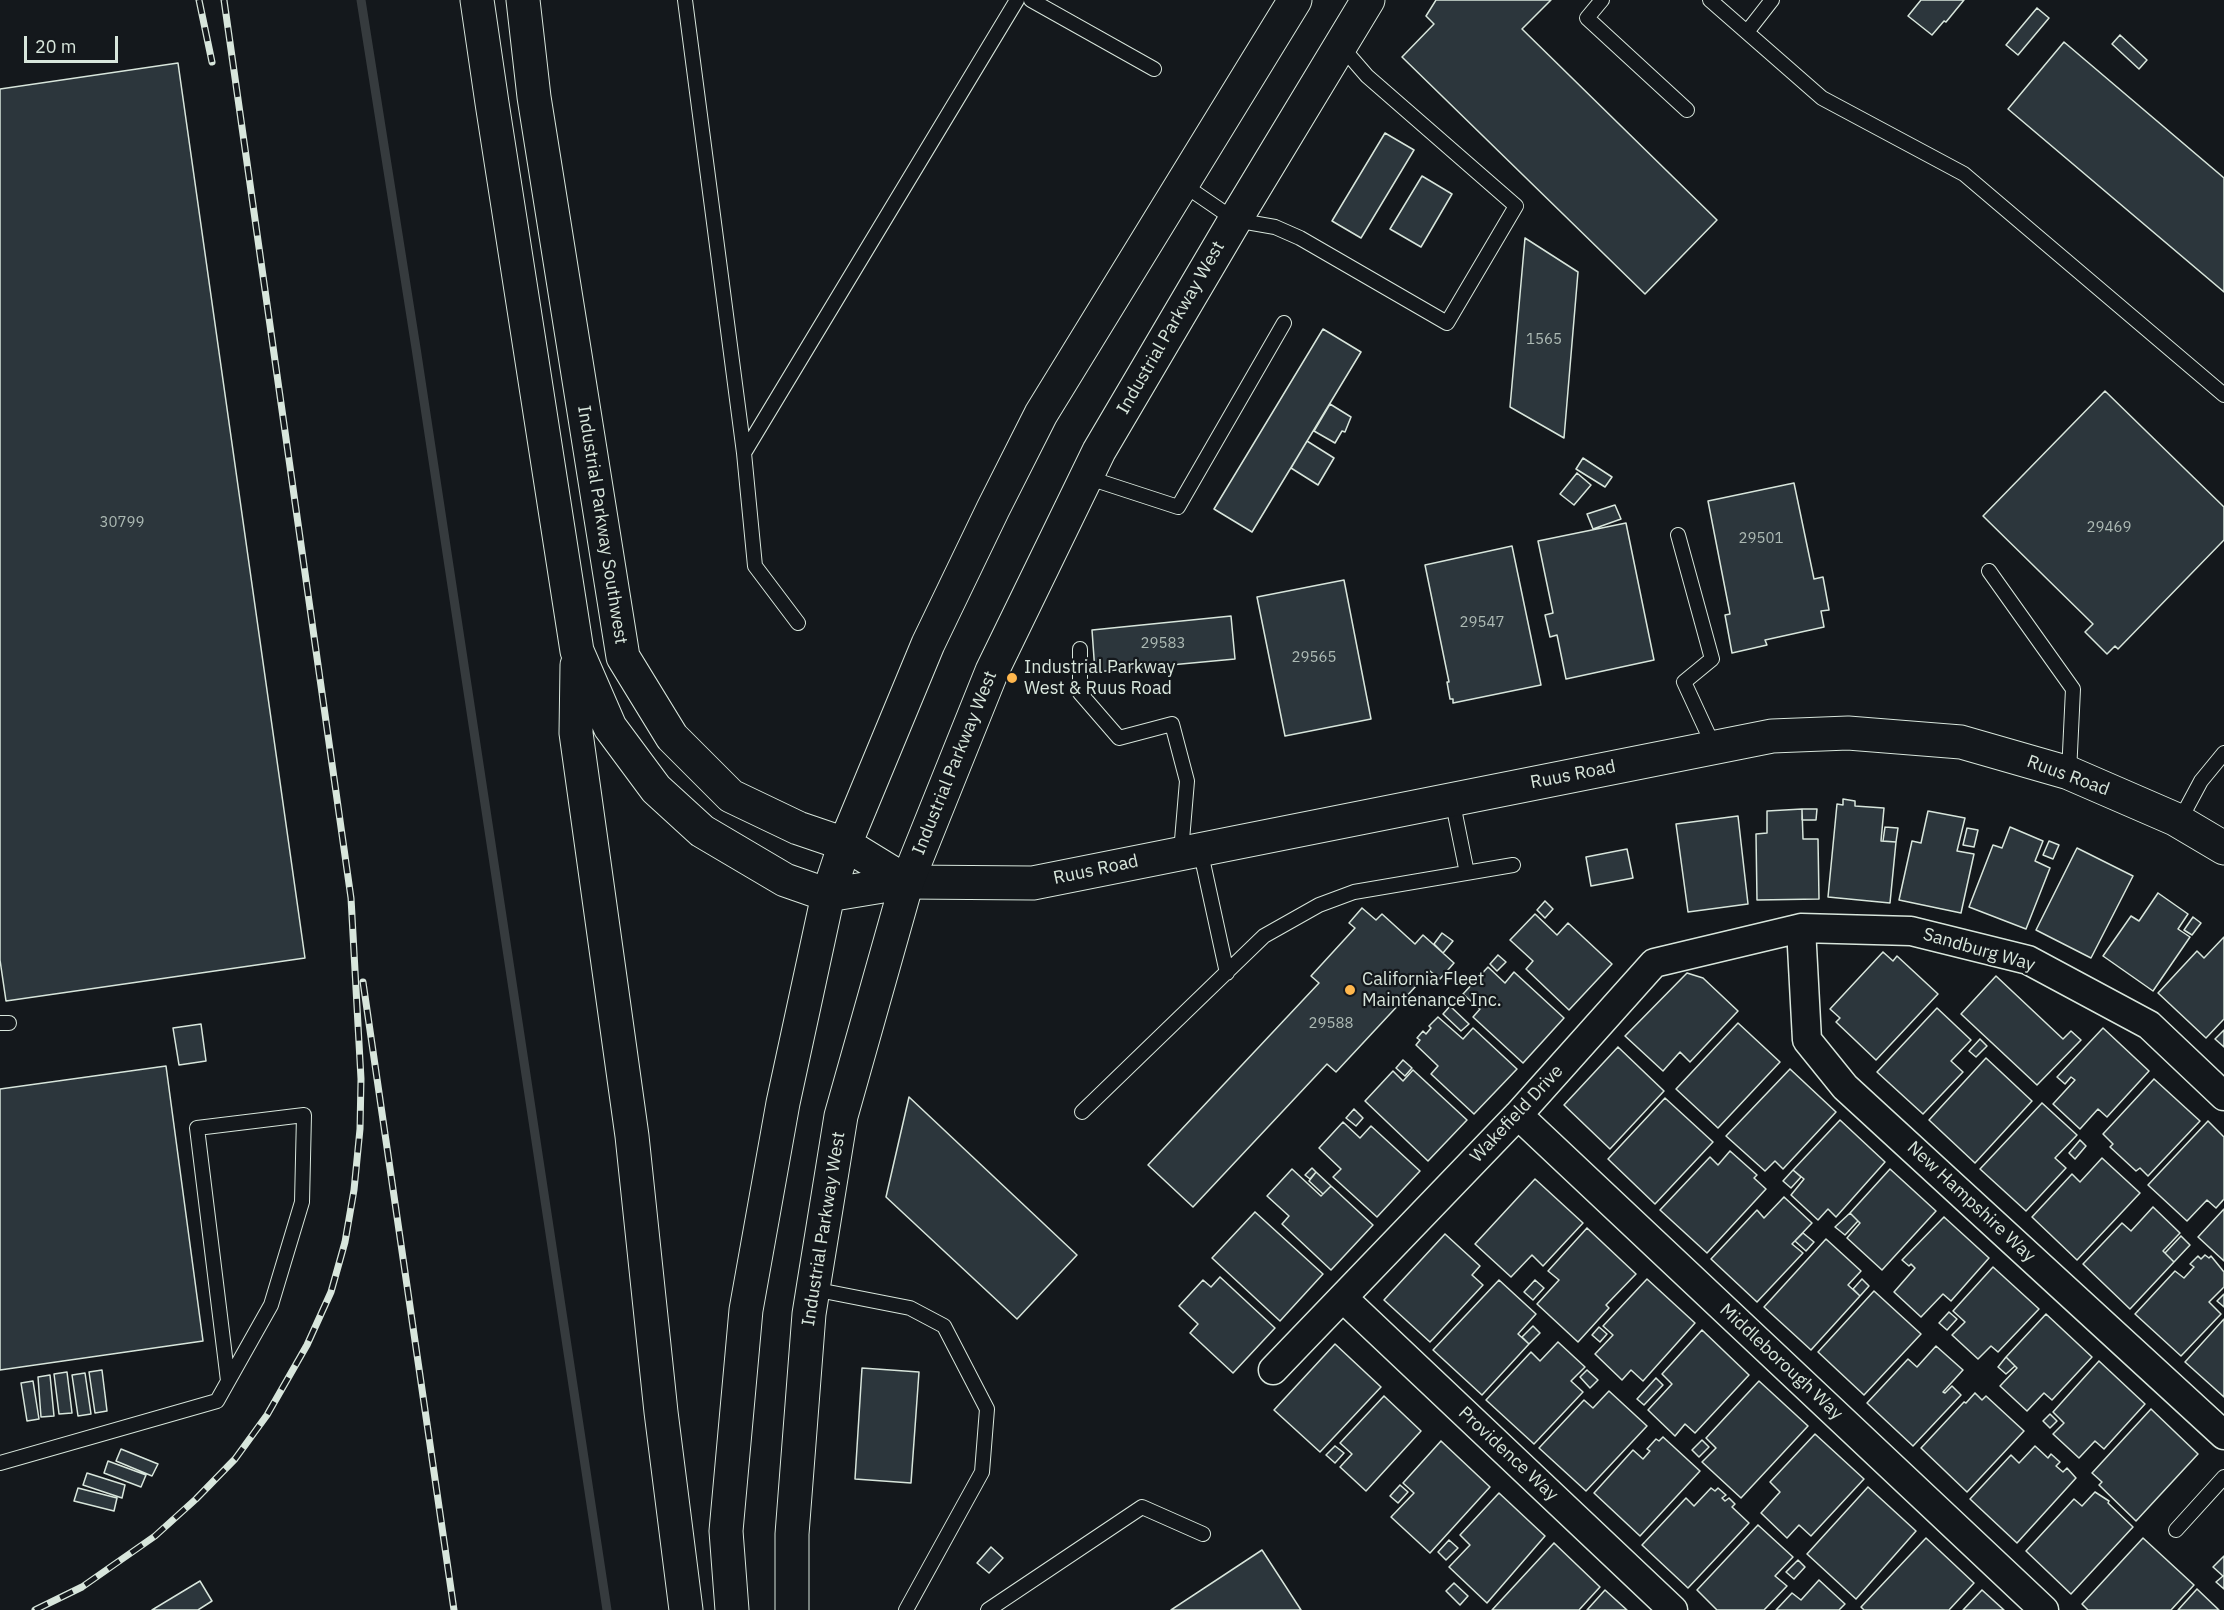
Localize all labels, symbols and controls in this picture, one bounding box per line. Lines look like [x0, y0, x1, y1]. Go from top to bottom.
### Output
scale bar [27, 24, 122, 62]
text: 20 m [35, 35, 77, 58]
street label: Industrial Parkway West [1113, 238, 1229, 418]
house number: 1565 [1526, 331, 1562, 349]
street label: Industrial Parkway Southwest [572, 404, 632, 646]
house number: 30799 [100, 514, 144, 532]
house number: 29469 [2087, 519, 2131, 537]
house number: 29501 [1739, 530, 1783, 548]
house number: 29547 [1460, 614, 1504, 632]
house number: 29583 [1141, 635, 1185, 653]
house number: 29565 [1292, 649, 1336, 667]
place label: Industrial Parkway West & Ruus Road [1024, 657, 1176, 700]
street label: Industrial Parkway West [908, 668, 1002, 858]
marker: Industrial Parkway West & Ruus Road [1005, 671, 1019, 685]
street label: Ruus Road [2024, 751, 2112, 801]
street label: Ruus Road [1529, 756, 1617, 794]
street label: Ruus Road [1052, 850, 1140, 890]
street label: Sandburg Way [1920, 924, 2038, 976]
place label: California Fleet Maintenance Inc. [1362, 969, 1502, 1012]
marker: California Fleet Maintenance Inc. [1343, 983, 1357, 997]
house number: 29588 [1309, 1015, 1353, 1033]
street label: Wakefield Drive [1466, 1061, 1568, 1167]
street label: Industrial Parkway West [798, 1130, 850, 1328]
street label: New Hampshire Way [1902, 1137, 2040, 1267]
street label: Middleborough Way [1715, 1299, 1847, 1425]
street label: Providence Way [1454, 1402, 1562, 1506]

